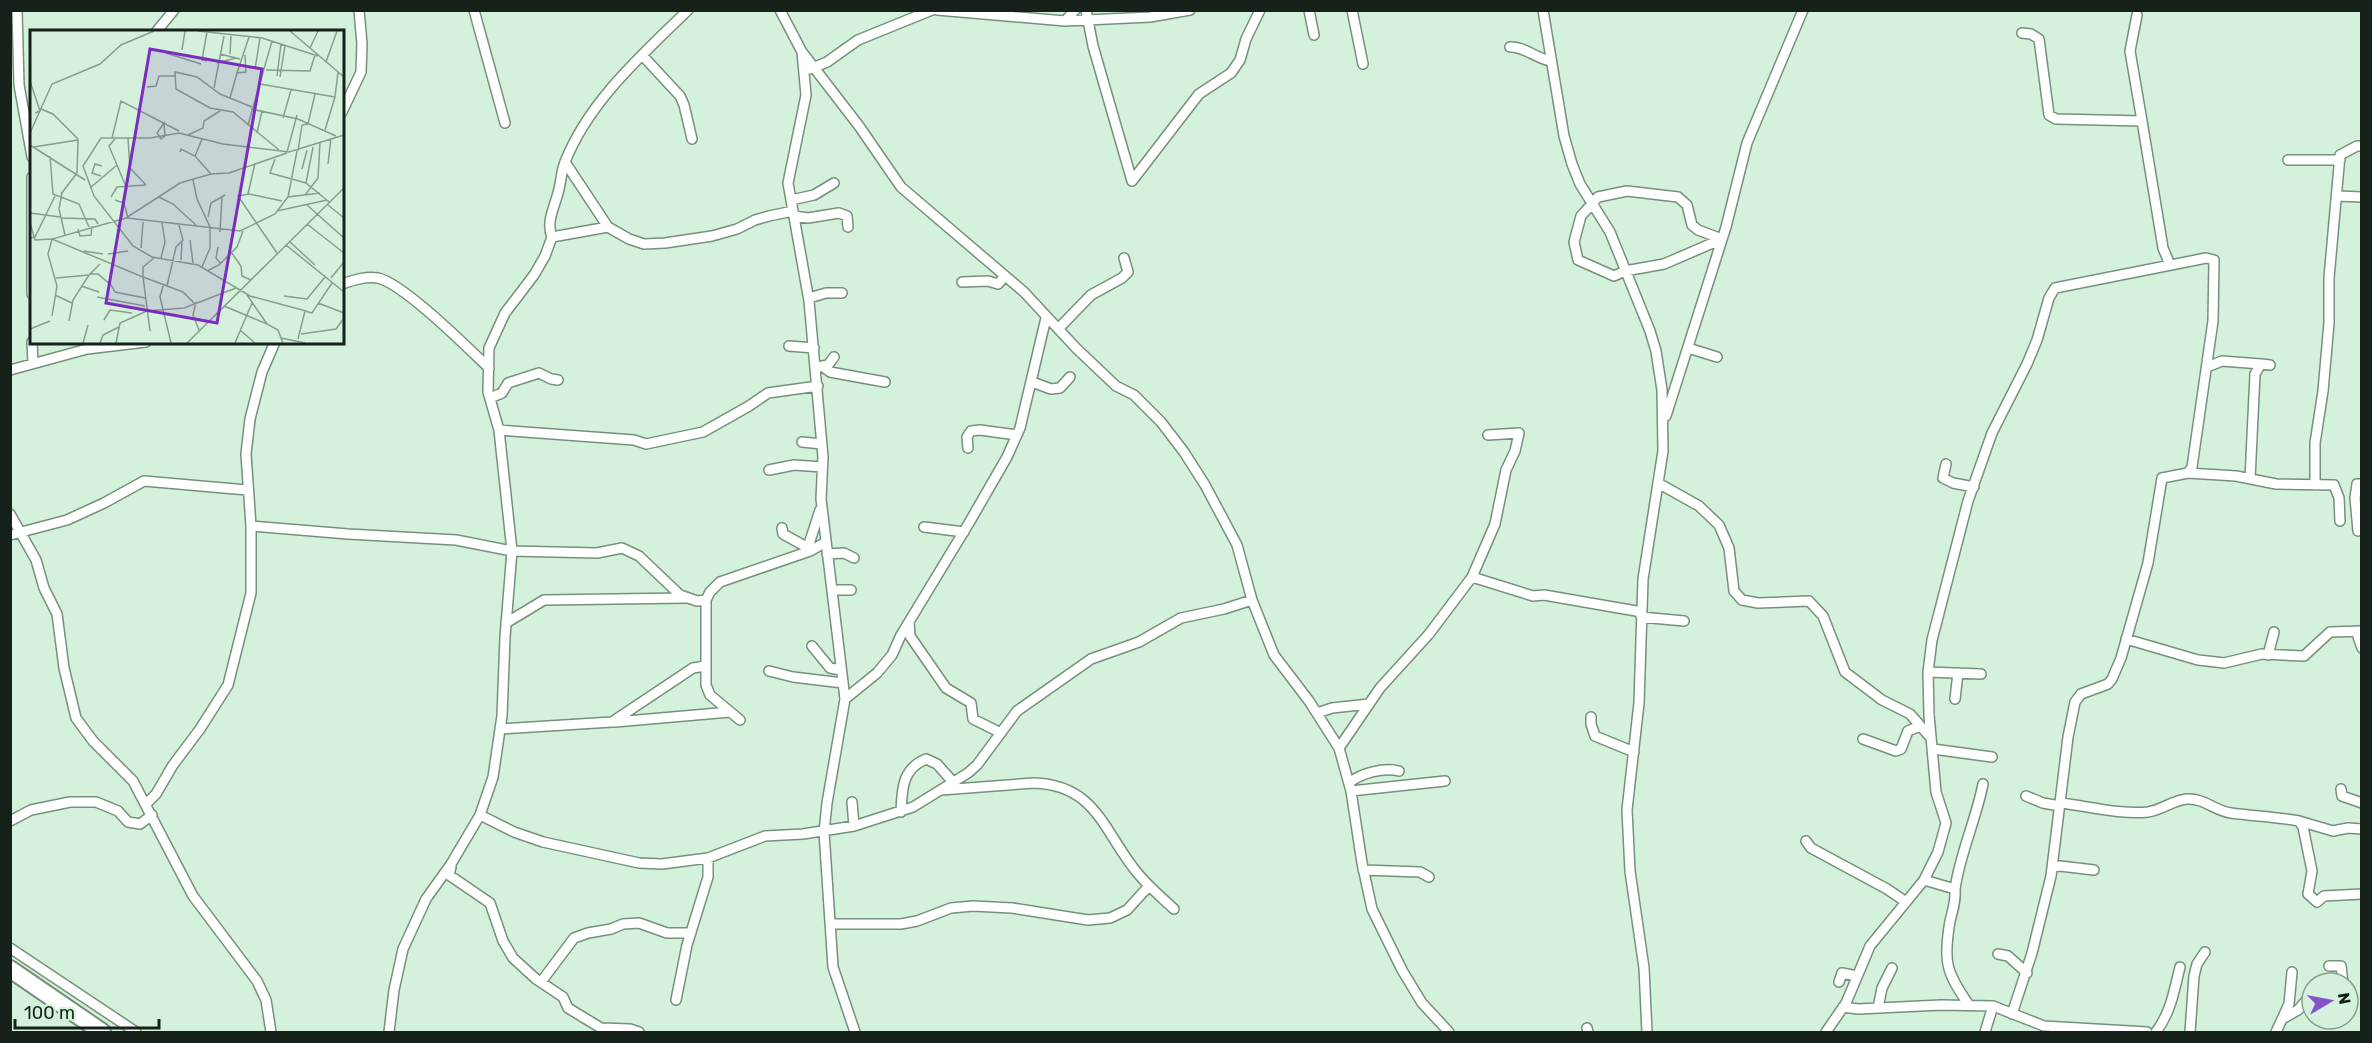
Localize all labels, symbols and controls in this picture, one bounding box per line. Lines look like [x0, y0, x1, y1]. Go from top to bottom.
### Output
inset map [30, 30, 344, 344]
north arrow [2300, 971, 2360, 1031]
text: N [2334, 991, 2355, 1006]
scale bar [15, 992, 159, 1030]
text: 100 m [24, 1002, 75, 1024]

